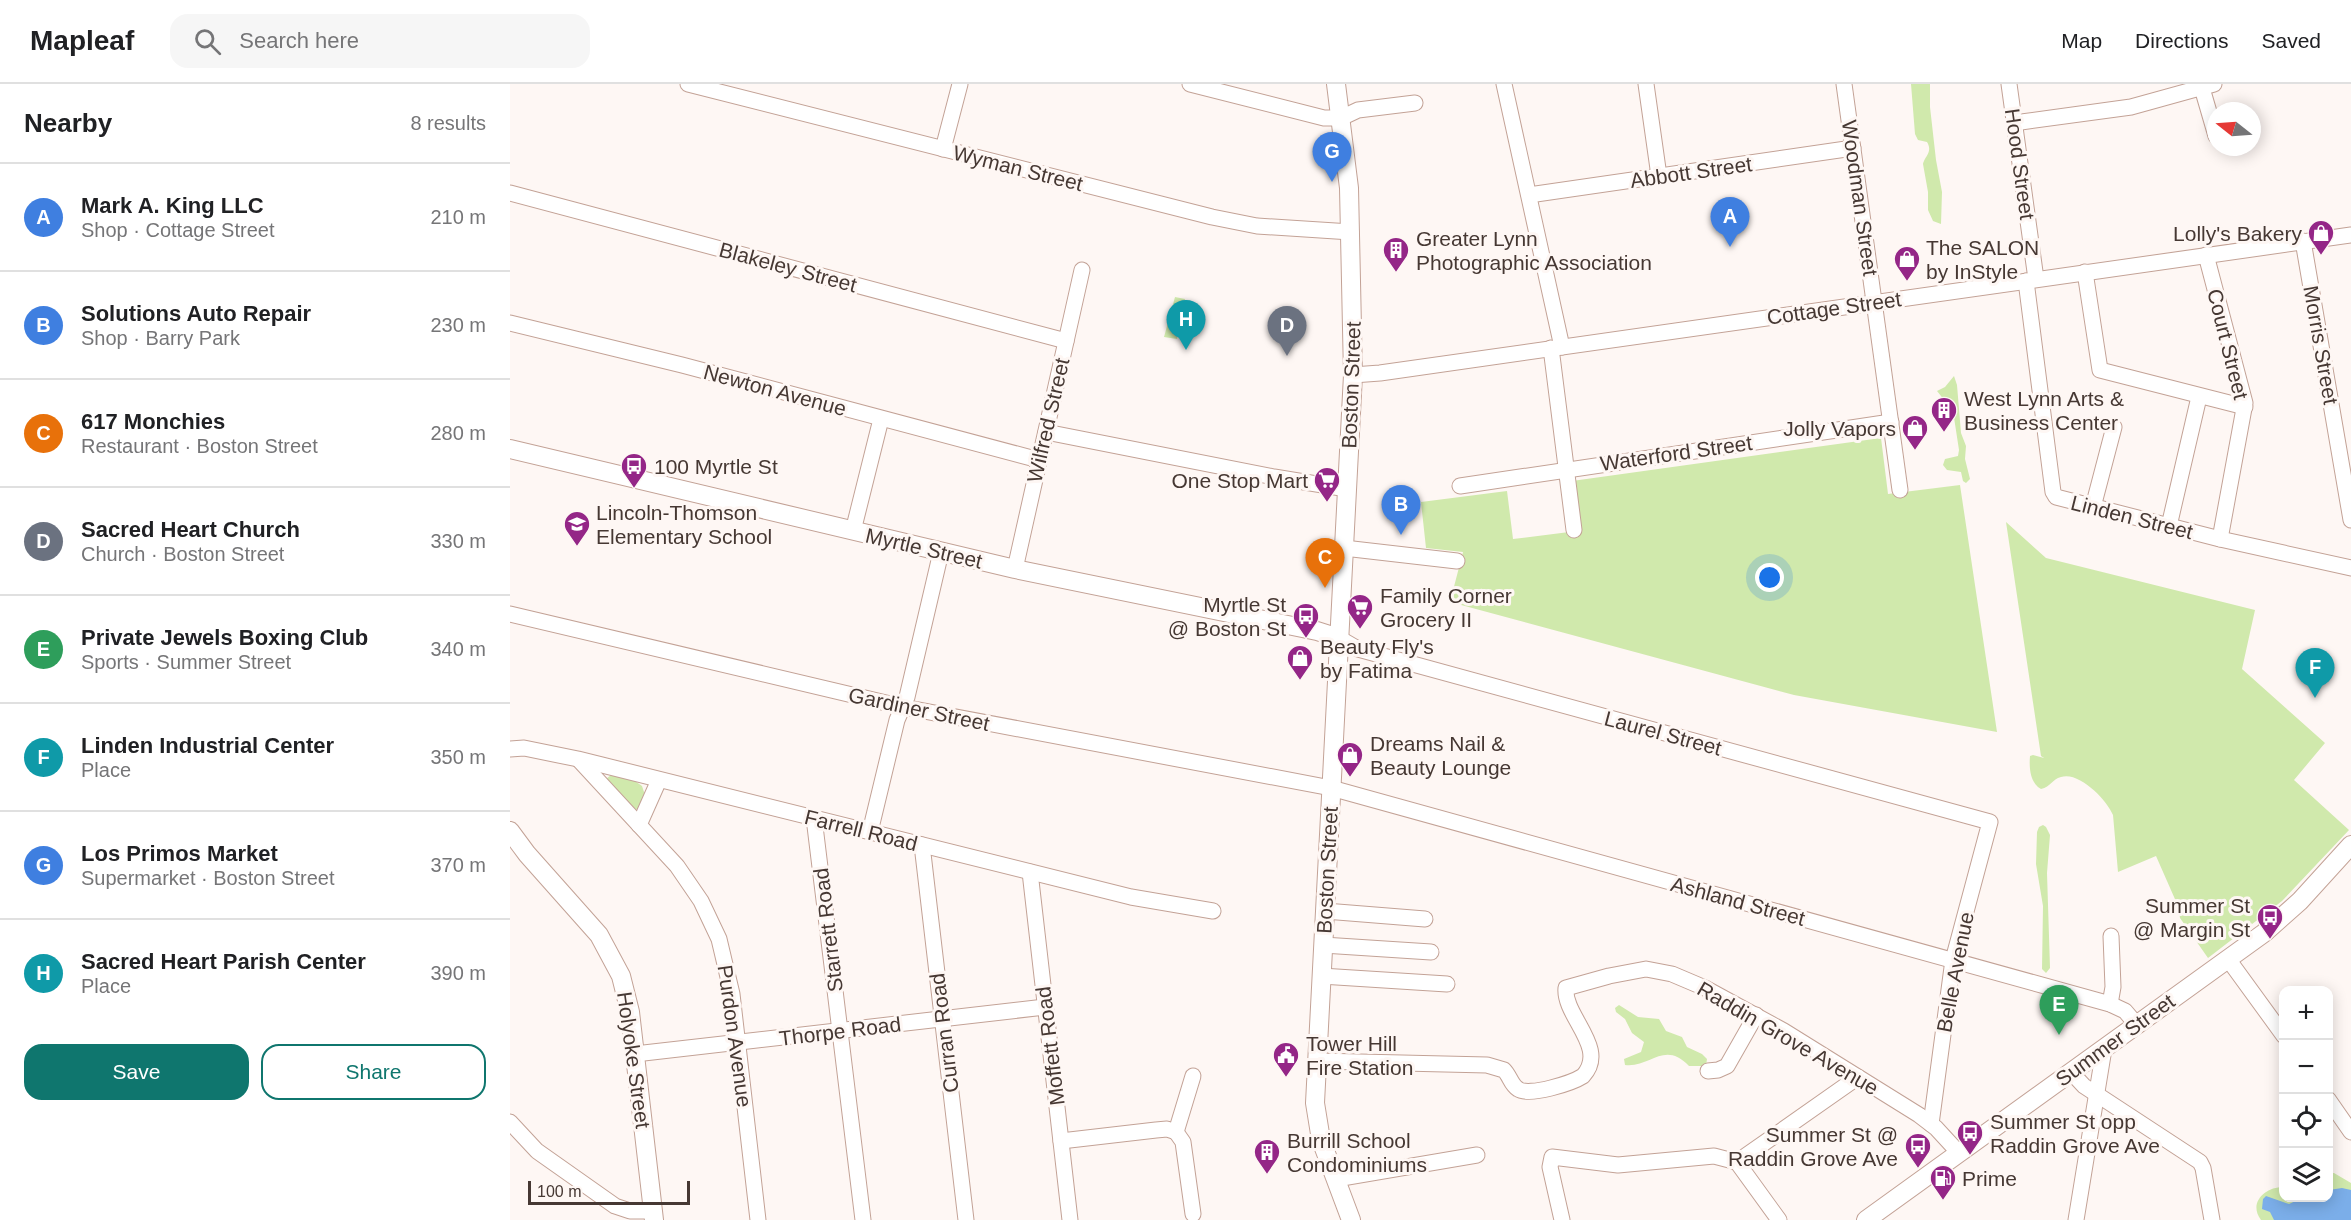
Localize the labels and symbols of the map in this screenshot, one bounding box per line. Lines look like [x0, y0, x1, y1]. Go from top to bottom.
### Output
north arrow [2207, 102, 2261, 156]
street label: Hood Street [2001, 107, 2039, 221]
street label: Woodman Street [1838, 119, 1882, 278]
pin: G [1312, 132, 1352, 182]
street label: Wyman Street [951, 141, 1085, 195]
street label: Abbott Street [1629, 152, 1753, 192]
pin: A [1710, 198, 1750, 247]
shop icon: Lolly's Bakery [2306, 218, 2336, 256]
place label: Lolly's Bakery [2173, 222, 2302, 245]
place label: Greater Lynn Photographic Association [1416, 227, 1652, 274]
building icon: Greater Lynn Photographic Association [1381, 235, 1411, 273]
place label: The SALON by InStyle [1926, 236, 2039, 283]
street label: Blakeley Street [717, 238, 859, 296]
shop icon: The SALON by InStyle [1892, 244, 1922, 282]
street label: Morris Street [2299, 284, 2343, 406]
street label: Court Street [2203, 286, 2253, 402]
street label: Cottage Street [1765, 287, 1903, 329]
pin: H [1166, 300, 1206, 350]
pin: D [1268, 306, 1306, 356]
street label: Boston Street [1337, 321, 1365, 449]
street label: Wilfred Street [1022, 355, 1074, 485]
street label: Newton Avenue [701, 360, 849, 420]
place label: West Lynn Arts & Business Center [1964, 387, 2124, 434]
building icon: West Lynn Arts & Business Center [1929, 395, 1959, 433]
shop icon: Jolly Vapors [1900, 413, 1930, 451]
place label: Jolly Vapors [1783, 417, 1896, 440]
street label: Waterford Street [1599, 431, 1754, 475]
bus stop icon: 100 Myrtle St [619, 451, 649, 489]
place label: 100 Myrtle St [654, 455, 778, 478]
supermarket icon: One Stop Mart [1312, 465, 1342, 503]
place label: One Stop Mart [1171, 469, 1308, 492]
pin: B [1382, 486, 1420, 535]
street label: Linden Street [2069, 491, 2196, 543]
place label: Lincoln-Thomson Elementary School [596, 501, 772, 548]
school or university icon: Lincoln-Thomson Elementary School [562, 509, 592, 547]
street label: Myrtle Street [863, 523, 985, 573]
pin: C [1306, 538, 1344, 588]
your location [1755, 563, 1784, 592]
place label: Family Corner Grocery II [1380, 584, 1512, 631]
supermarket icon: Family Corner Grocery II [1345, 592, 1375, 630]
place label: Myrtle St @ Boston St [1168, 593, 1286, 640]
bus stop icon: Myrtle St @ Boston St [1291, 601, 1321, 639]
place label: Beauty Fly's by Fatima [1320, 635, 1434, 682]
shop icon: Beauty Fly's by Fatima [1285, 643, 1315, 681]
pin: F [2296, 648, 2334, 698]
street label: Gardiner Street [846, 683, 992, 735]
street label: Laurel Street [1602, 706, 1724, 760]
place label: Dreams Nail & Beauty Lounge [1370, 732, 1511, 779]
shop icon: Dreams Nail & Beauty Lounge [1335, 740, 1365, 778]
street label: Farrell Road [802, 805, 920, 855]
street label: Boston Street [1312, 806, 1342, 934]
street label: Starrett Road [809, 867, 847, 993]
street label: Ashland Street [1668, 872, 1808, 930]
place label: Summer St @ Margin St [2133, 894, 2250, 941]
bus stop icon: Summer St @ Margin St [2255, 902, 2285, 940]
street label: Belle Avenue [1932, 910, 1978, 1034]
street label: Purdon Avenue [714, 963, 756, 1109]
street label: Curran Road [925, 972, 963, 1094]
street label: Raddin Grove Avenue [1693, 977, 1883, 1099]
street label: Moffett Road [1031, 985, 1069, 1107]
pin: E [2040, 986, 2078, 1035]
street label: Summer Street [2051, 989, 2179, 1091]
street label: Holyoke Street [613, 990, 655, 1130]
street label: Thorpe Road [778, 1012, 902, 1050]
place label: Tower Hill Fire Station [1306, 1032, 1413, 1079]
public building icon: Tower Hill Fire Station [1271, 1040, 1301, 1078]
place label: Summer St opp Raddin Grove Ave [1990, 1110, 2160, 1157]
bus stop icon: Summer St opp Raddin Grove Ave [1955, 1118, 1985, 1156]
place label: Summer St @ Raddin Grove Ave [1728, 1123, 1898, 1170]
place label: Burrill School Condominiums [1287, 1129, 1427, 1176]
bus stop icon: Summer St @ Raddin Grove Ave [1903, 1131, 1933, 1169]
building icon: Burrill School Condominiums [1252, 1137, 1282, 1175]
fuel station icon: Prime [1928, 1163, 1958, 1201]
place label: Prime [1962, 1167, 2017, 1190]
scale bar [528, 1178, 690, 1206]

